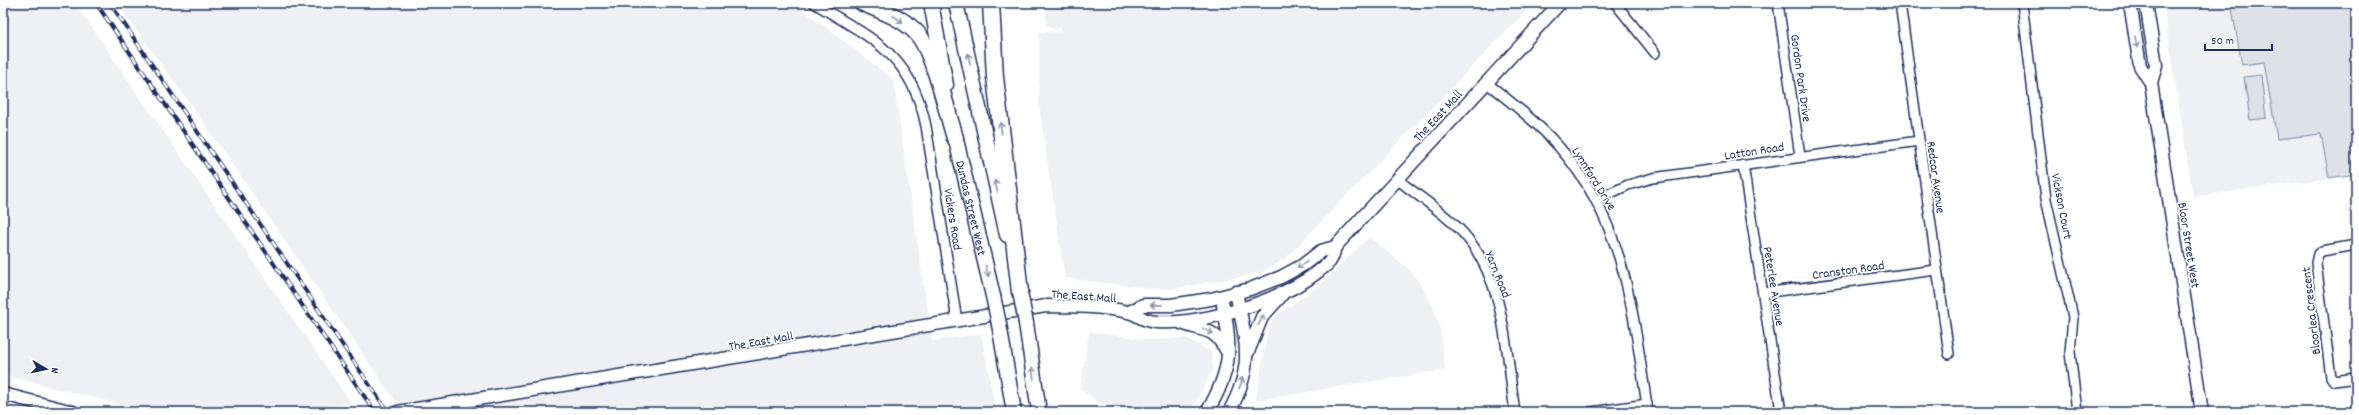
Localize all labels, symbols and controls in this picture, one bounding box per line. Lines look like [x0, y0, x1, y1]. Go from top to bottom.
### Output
one-way arrow [892, 15, 903, 23]
scale bar [2205, 26, 2272, 52]
street label: Gordon Park Drive [1784, 33, 1815, 124]
text: 50 m [2211, 33, 2234, 50]
one-way arrow [2132, 35, 2140, 48]
one-way arrow [964, 53, 972, 66]
street label: The East Mall [1410, 86, 1468, 147]
one-way arrow [997, 122, 1005, 135]
street label: Latton Road [1723, 138, 1786, 167]
street label: Redcar Avenue [1920, 140, 1949, 215]
street label: Lynnford Drive [1566, 144, 1620, 215]
street label: Dundas Street West [949, 159, 990, 258]
street label: Vickson Court [2045, 172, 2076, 241]
one-way arrow [992, 180, 1000, 193]
street label: Vickers Road [937, 187, 966, 252]
street label: Bloor Street West [2171, 201, 2204, 290]
street label: Peterlee Avenue [1757, 245, 1788, 328]
street label: Yarn Road [1479, 249, 1515, 301]
street label: Cranston Road [1811, 257, 1886, 286]
one-way arrow [1297, 261, 1308, 269]
one-way arrow [984, 264, 992, 277]
street label: Bloorlea Crescent [2298, 266, 2327, 355]
street label: The East Mall [1051, 286, 1117, 309]
one-way arrow [1150, 301, 1163, 309]
one-way arrow [1258, 314, 1266, 326]
street label: The East Mall [728, 327, 795, 357]
one-way arrow [1202, 328, 1214, 335]
north arrow [26, 349, 66, 389]
text: N [45, 366, 62, 375]
one-way arrow [1029, 367, 1037, 380]
one-way arrow [1238, 377, 1245, 390]

